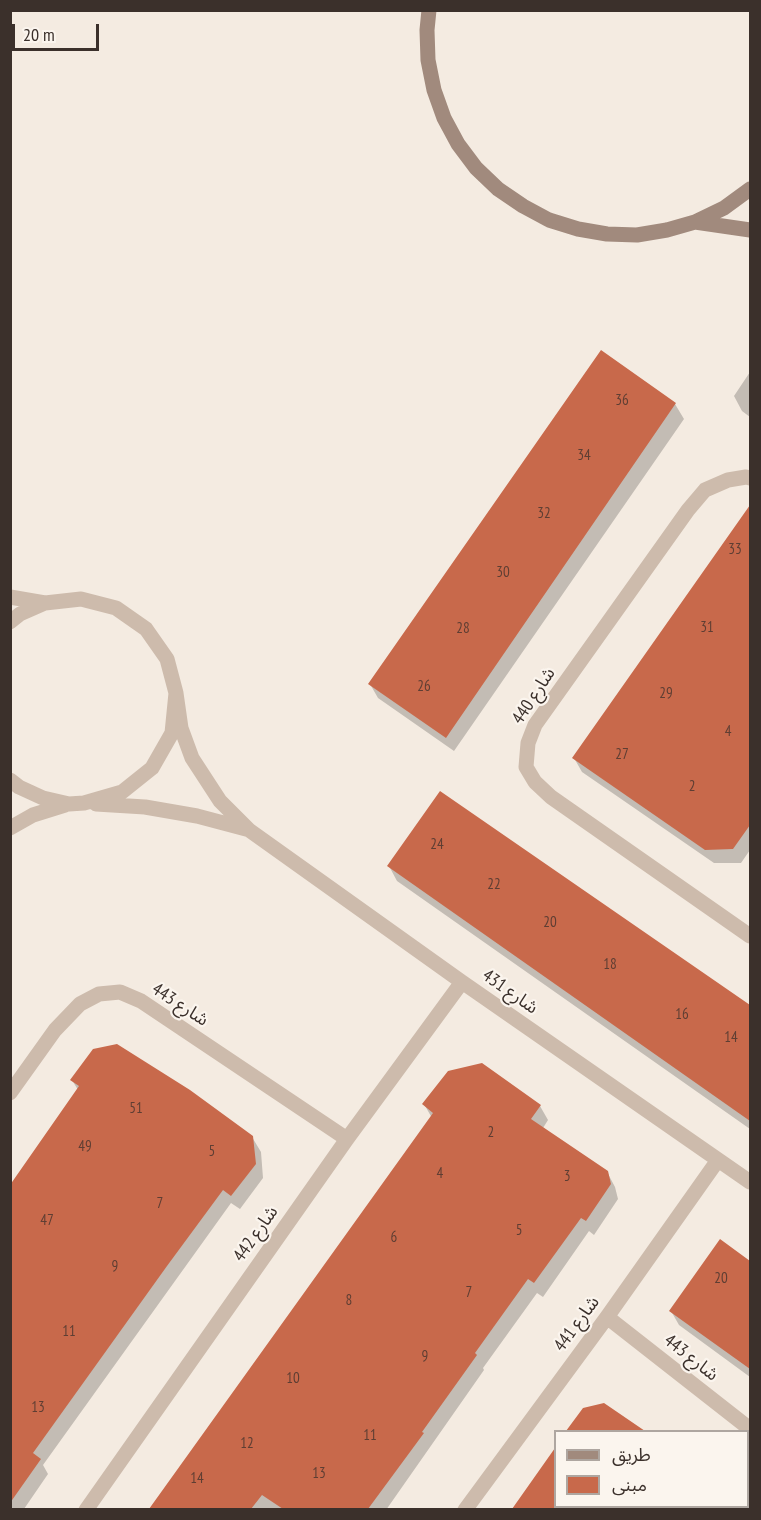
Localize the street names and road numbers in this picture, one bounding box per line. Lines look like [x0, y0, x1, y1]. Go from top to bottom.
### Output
street label: شارع 440 [508, 664, 560, 728]
street label: شارع 431 [478, 965, 542, 1019]
street label: شارع 443 [148, 979, 212, 1031]
street label: شارع 442 [229, 1202, 283, 1266]
street label: شارع 441 [550, 1292, 604, 1356]
street label: شارع 443 [659, 1330, 723, 1386]

